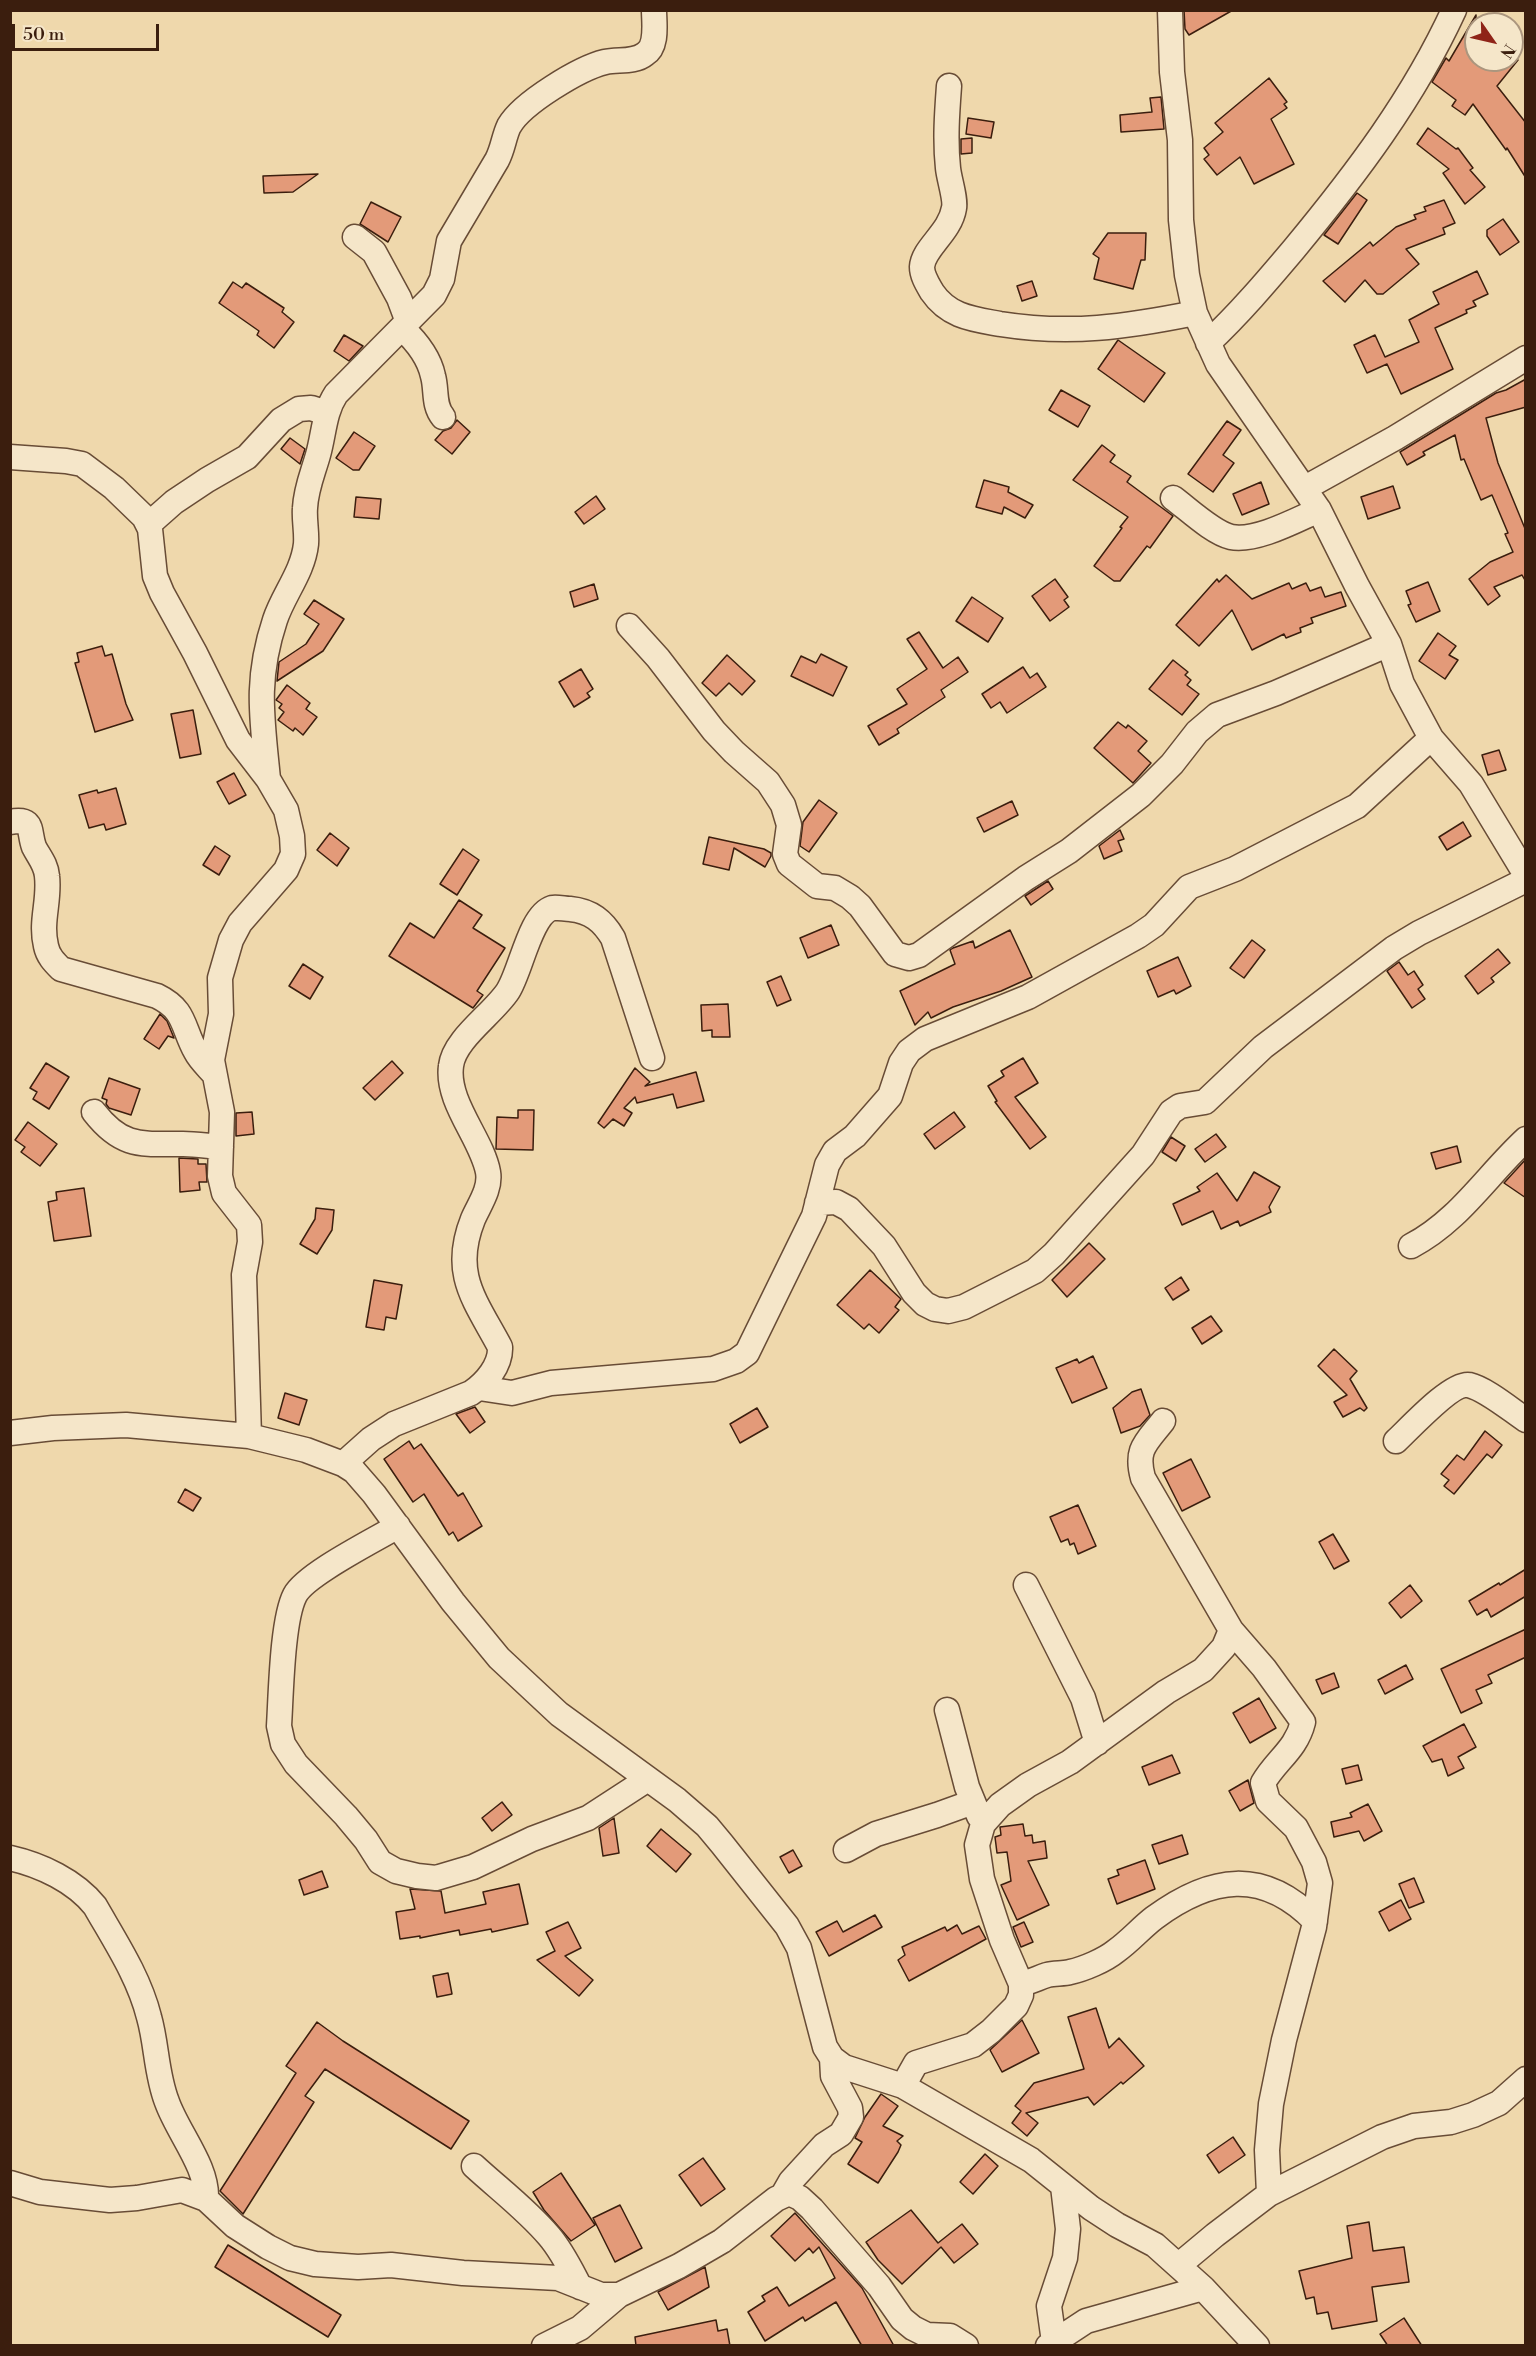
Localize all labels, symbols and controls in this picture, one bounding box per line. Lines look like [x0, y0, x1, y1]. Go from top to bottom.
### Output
scale bar [15, 12, 162, 50]
north arrow [1464, 12, 1524, 72]
text: 50 m [23, 23, 64, 46]
text: N [1495, 40, 1519, 62]

